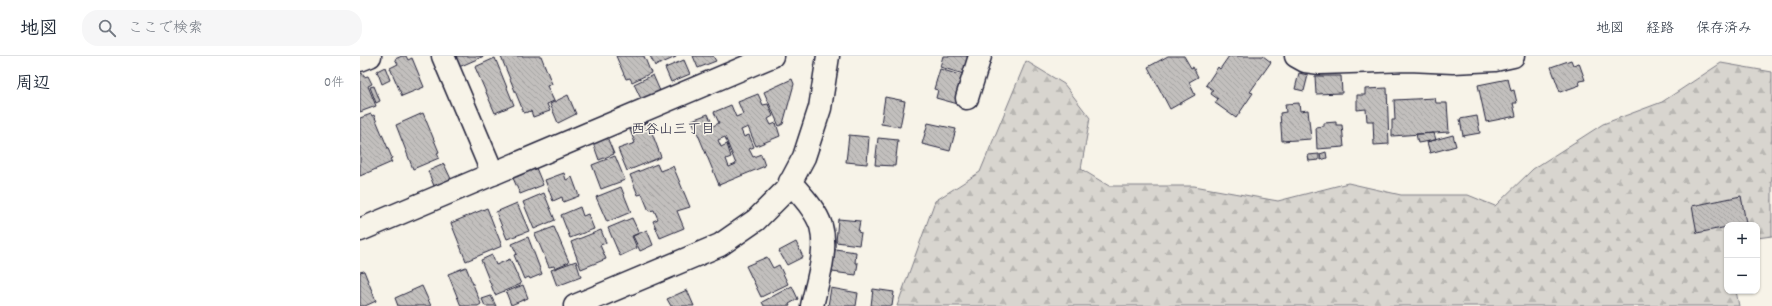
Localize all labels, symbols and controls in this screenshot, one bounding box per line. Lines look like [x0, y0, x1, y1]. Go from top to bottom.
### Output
search box [82, 10, 362, 46]
text: 地図 [20, 17, 58, 44]
icon: search [96, 17, 118, 39]
text: ここで検索 [128, 18, 203, 40]
text: 地図 [1596, 19, 1624, 39]
text: 経路 [1646, 19, 1674, 39]
text: 保存済み [1696, 19, 1752, 39]
text: 周辺 [16, 73, 50, 97]
text: 0件 [324, 74, 344, 93]
district label: 西谷山三丁目 [631, 120, 715, 140]
map controls [1724, 222, 1760, 294]
button: + [1724, 222, 1760, 258]
button: − [1724, 258, 1760, 294]

